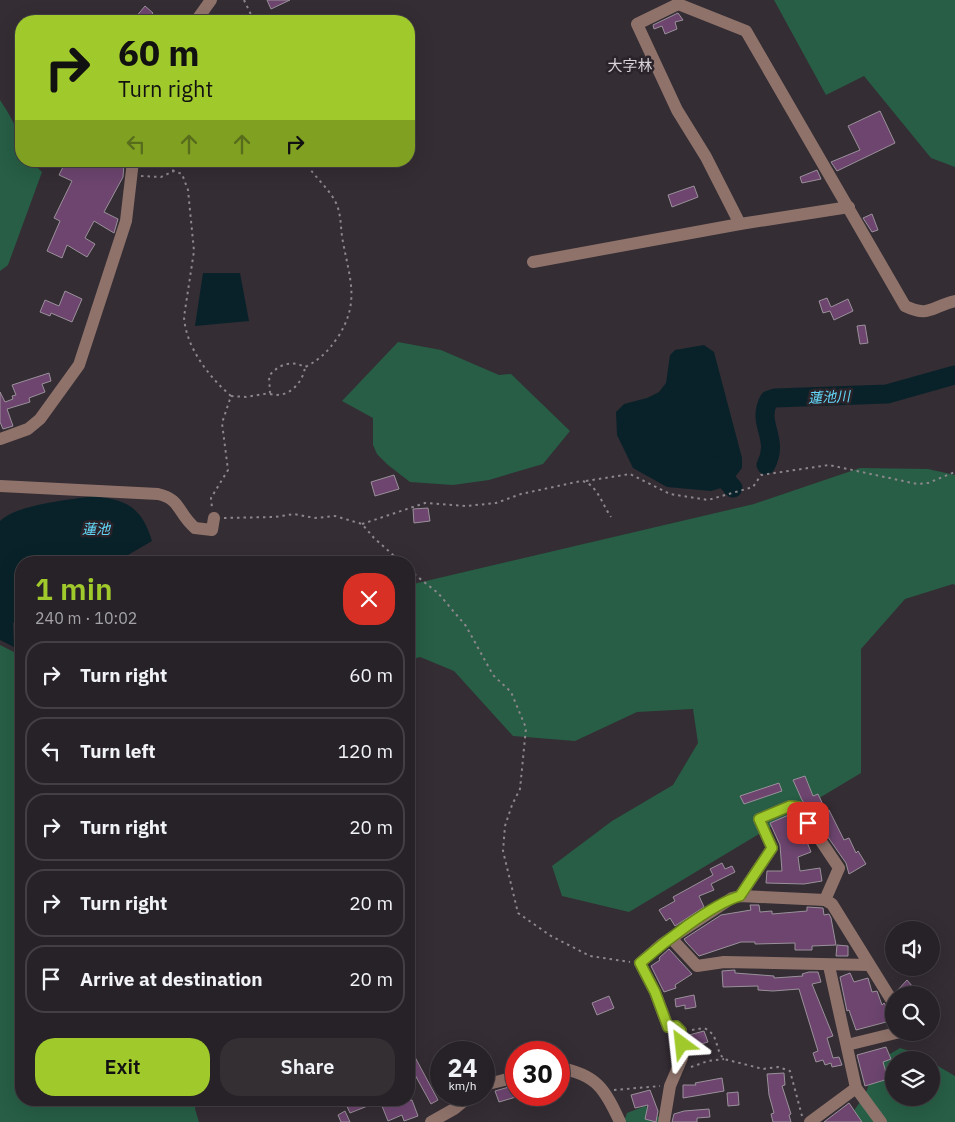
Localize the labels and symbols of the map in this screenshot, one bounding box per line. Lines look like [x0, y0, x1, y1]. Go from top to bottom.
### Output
district label: 大字林 [607, 56, 653, 75]
water label: 蓮池川 [808, 387, 852, 407]
water label: 蓮池 [82, 520, 112, 538]
pin [787, 802, 829, 844]
position arrow [655, 1017, 707, 1069]
speed limit sign: 30 [505, 1041, 570, 1106]

